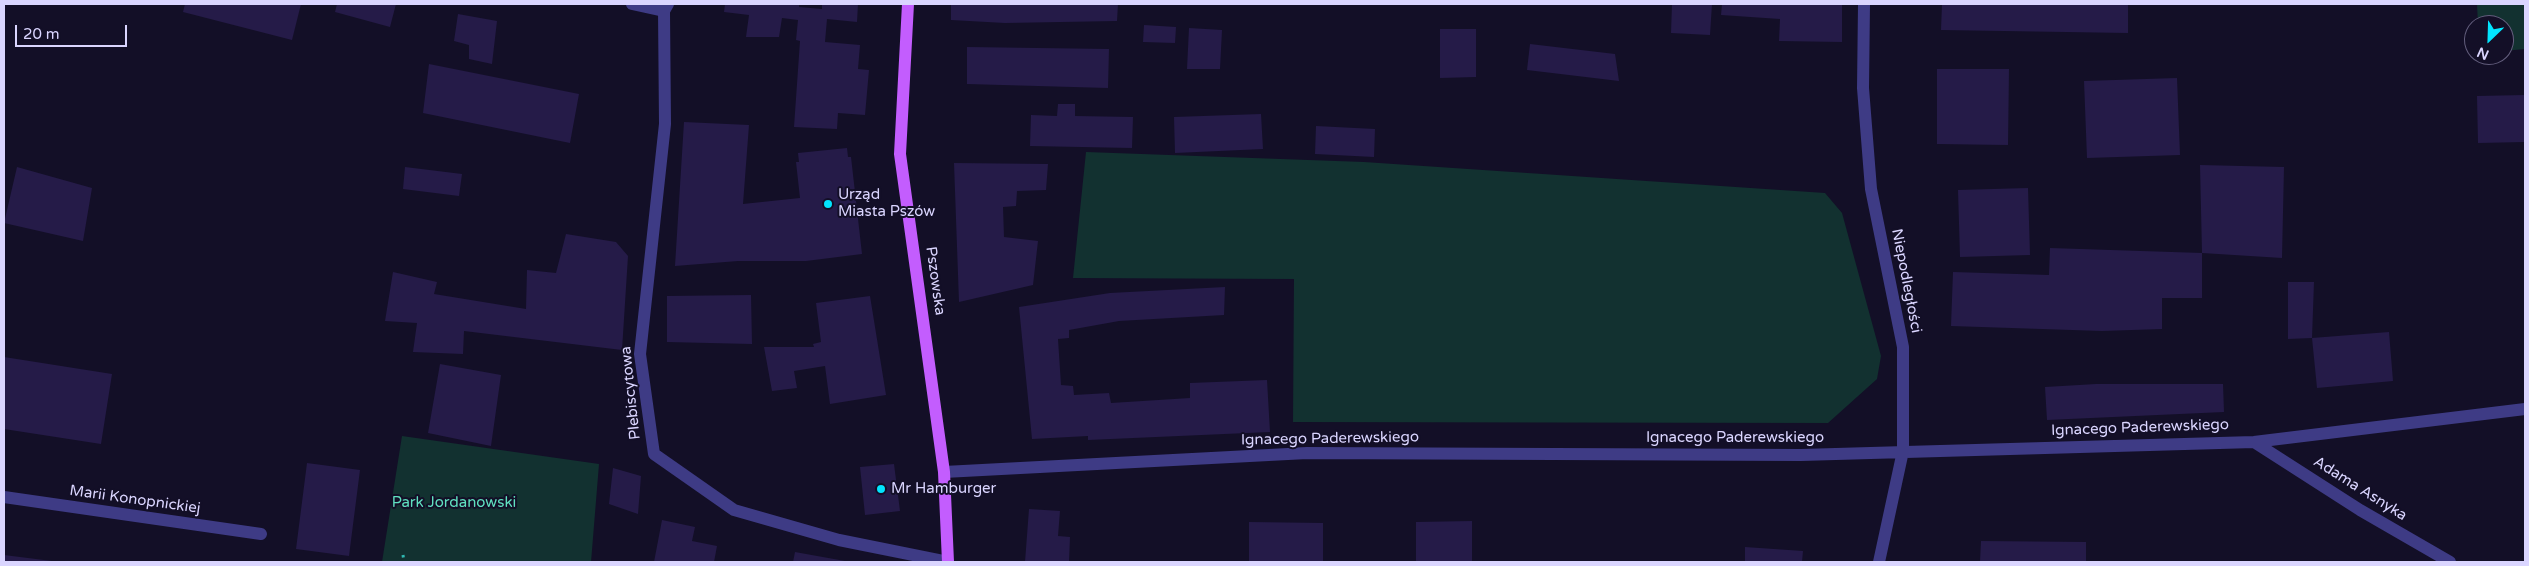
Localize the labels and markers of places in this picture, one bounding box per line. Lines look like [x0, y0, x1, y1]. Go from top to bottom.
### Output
place label: Urząd Miasta Pszów [838, 186, 935, 221]
marker: Urząd Miasta Pszów [822, 198, 834, 210]
place label: Mr Hamburger [891, 480, 996, 498]
marker: Mr Hamburger [875, 483, 887, 495]

